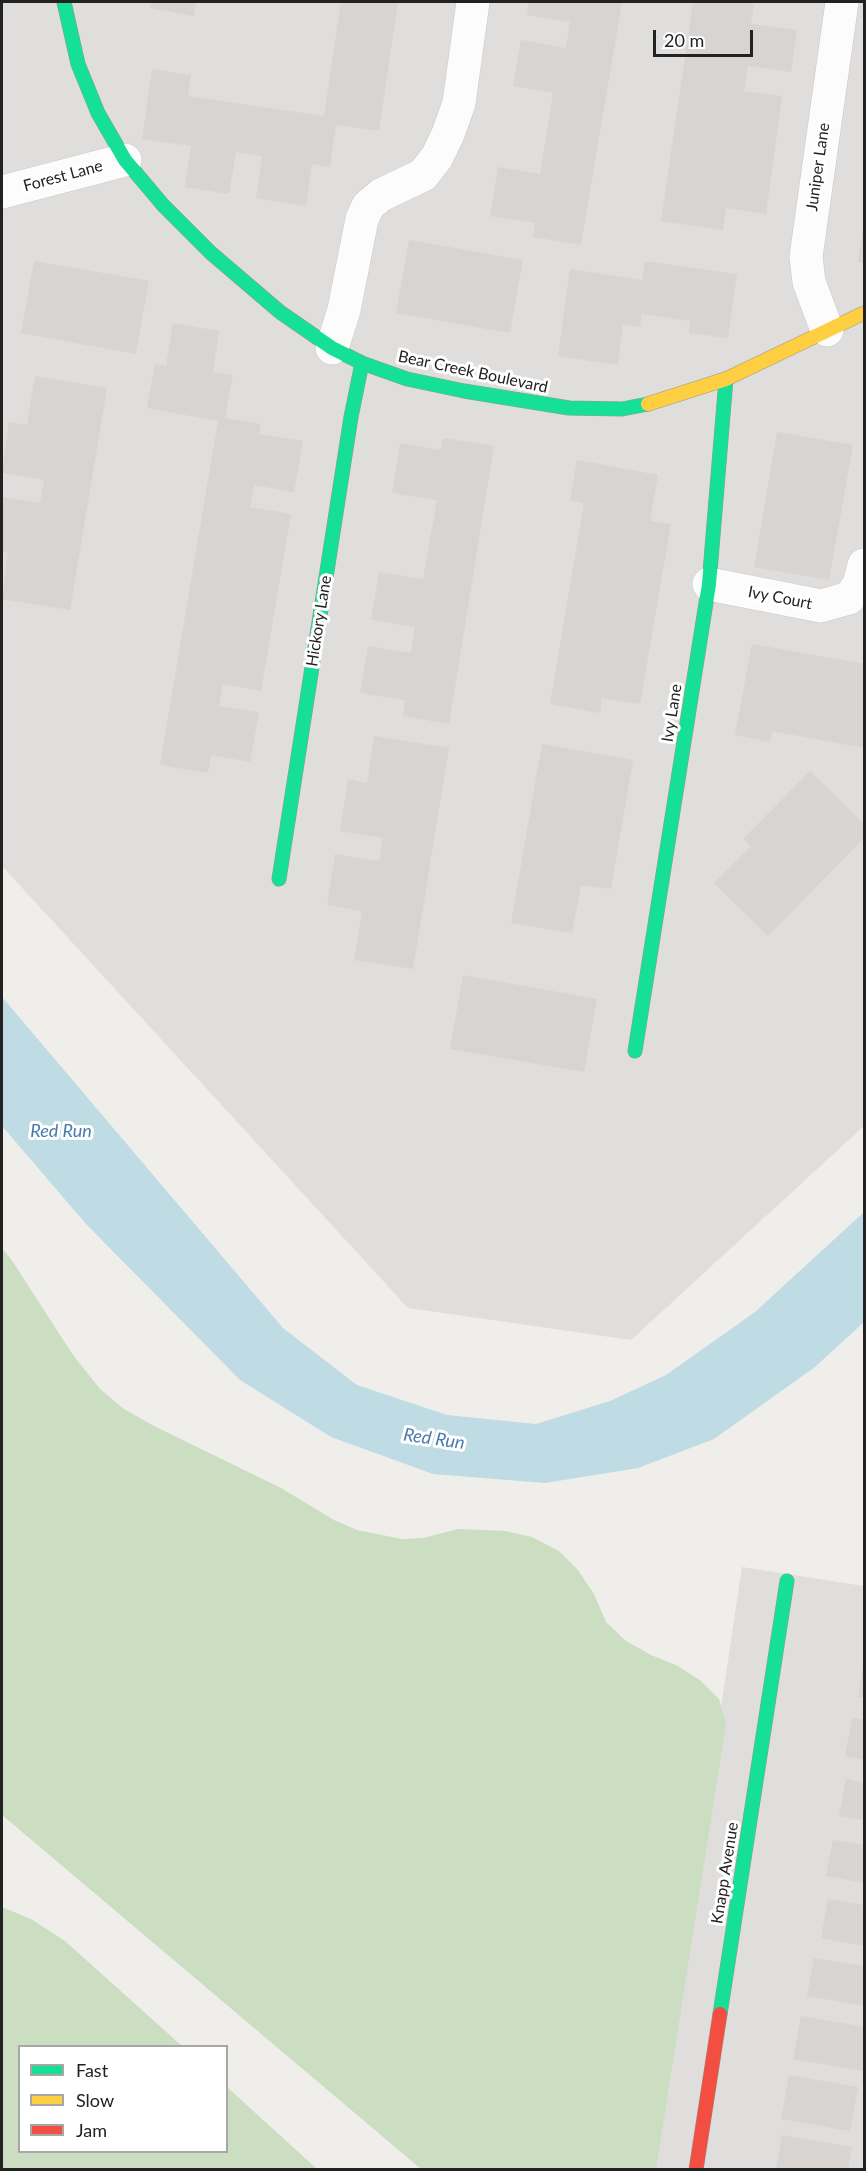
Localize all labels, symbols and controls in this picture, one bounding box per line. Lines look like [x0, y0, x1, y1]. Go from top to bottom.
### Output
scale bar [656, 18, 756, 56]
text: 20 m [664, 29, 704, 51]
street label: Juniper Lane [802, 122, 834, 212]
street label: Forest Lane [21, 156, 105, 196]
street label: Bear Creek Boulevard [396, 347, 550, 397]
street label: Hickory Lane [302, 574, 336, 668]
street label: Ivy Court [746, 582, 814, 614]
street label: Ivy Lane [658, 683, 686, 743]
water label: Red Run [30, 1120, 92, 1142]
water label: Red Run [402, 1424, 466, 1454]
street label: Knapp Avenue [708, 1821, 742, 1925]
legend [18, 2045, 228, 2153]
text: Fast [76, 2059, 108, 2081]
text: Slow [76, 2089, 114, 2111]
text: Jam [76, 2119, 107, 2141]

